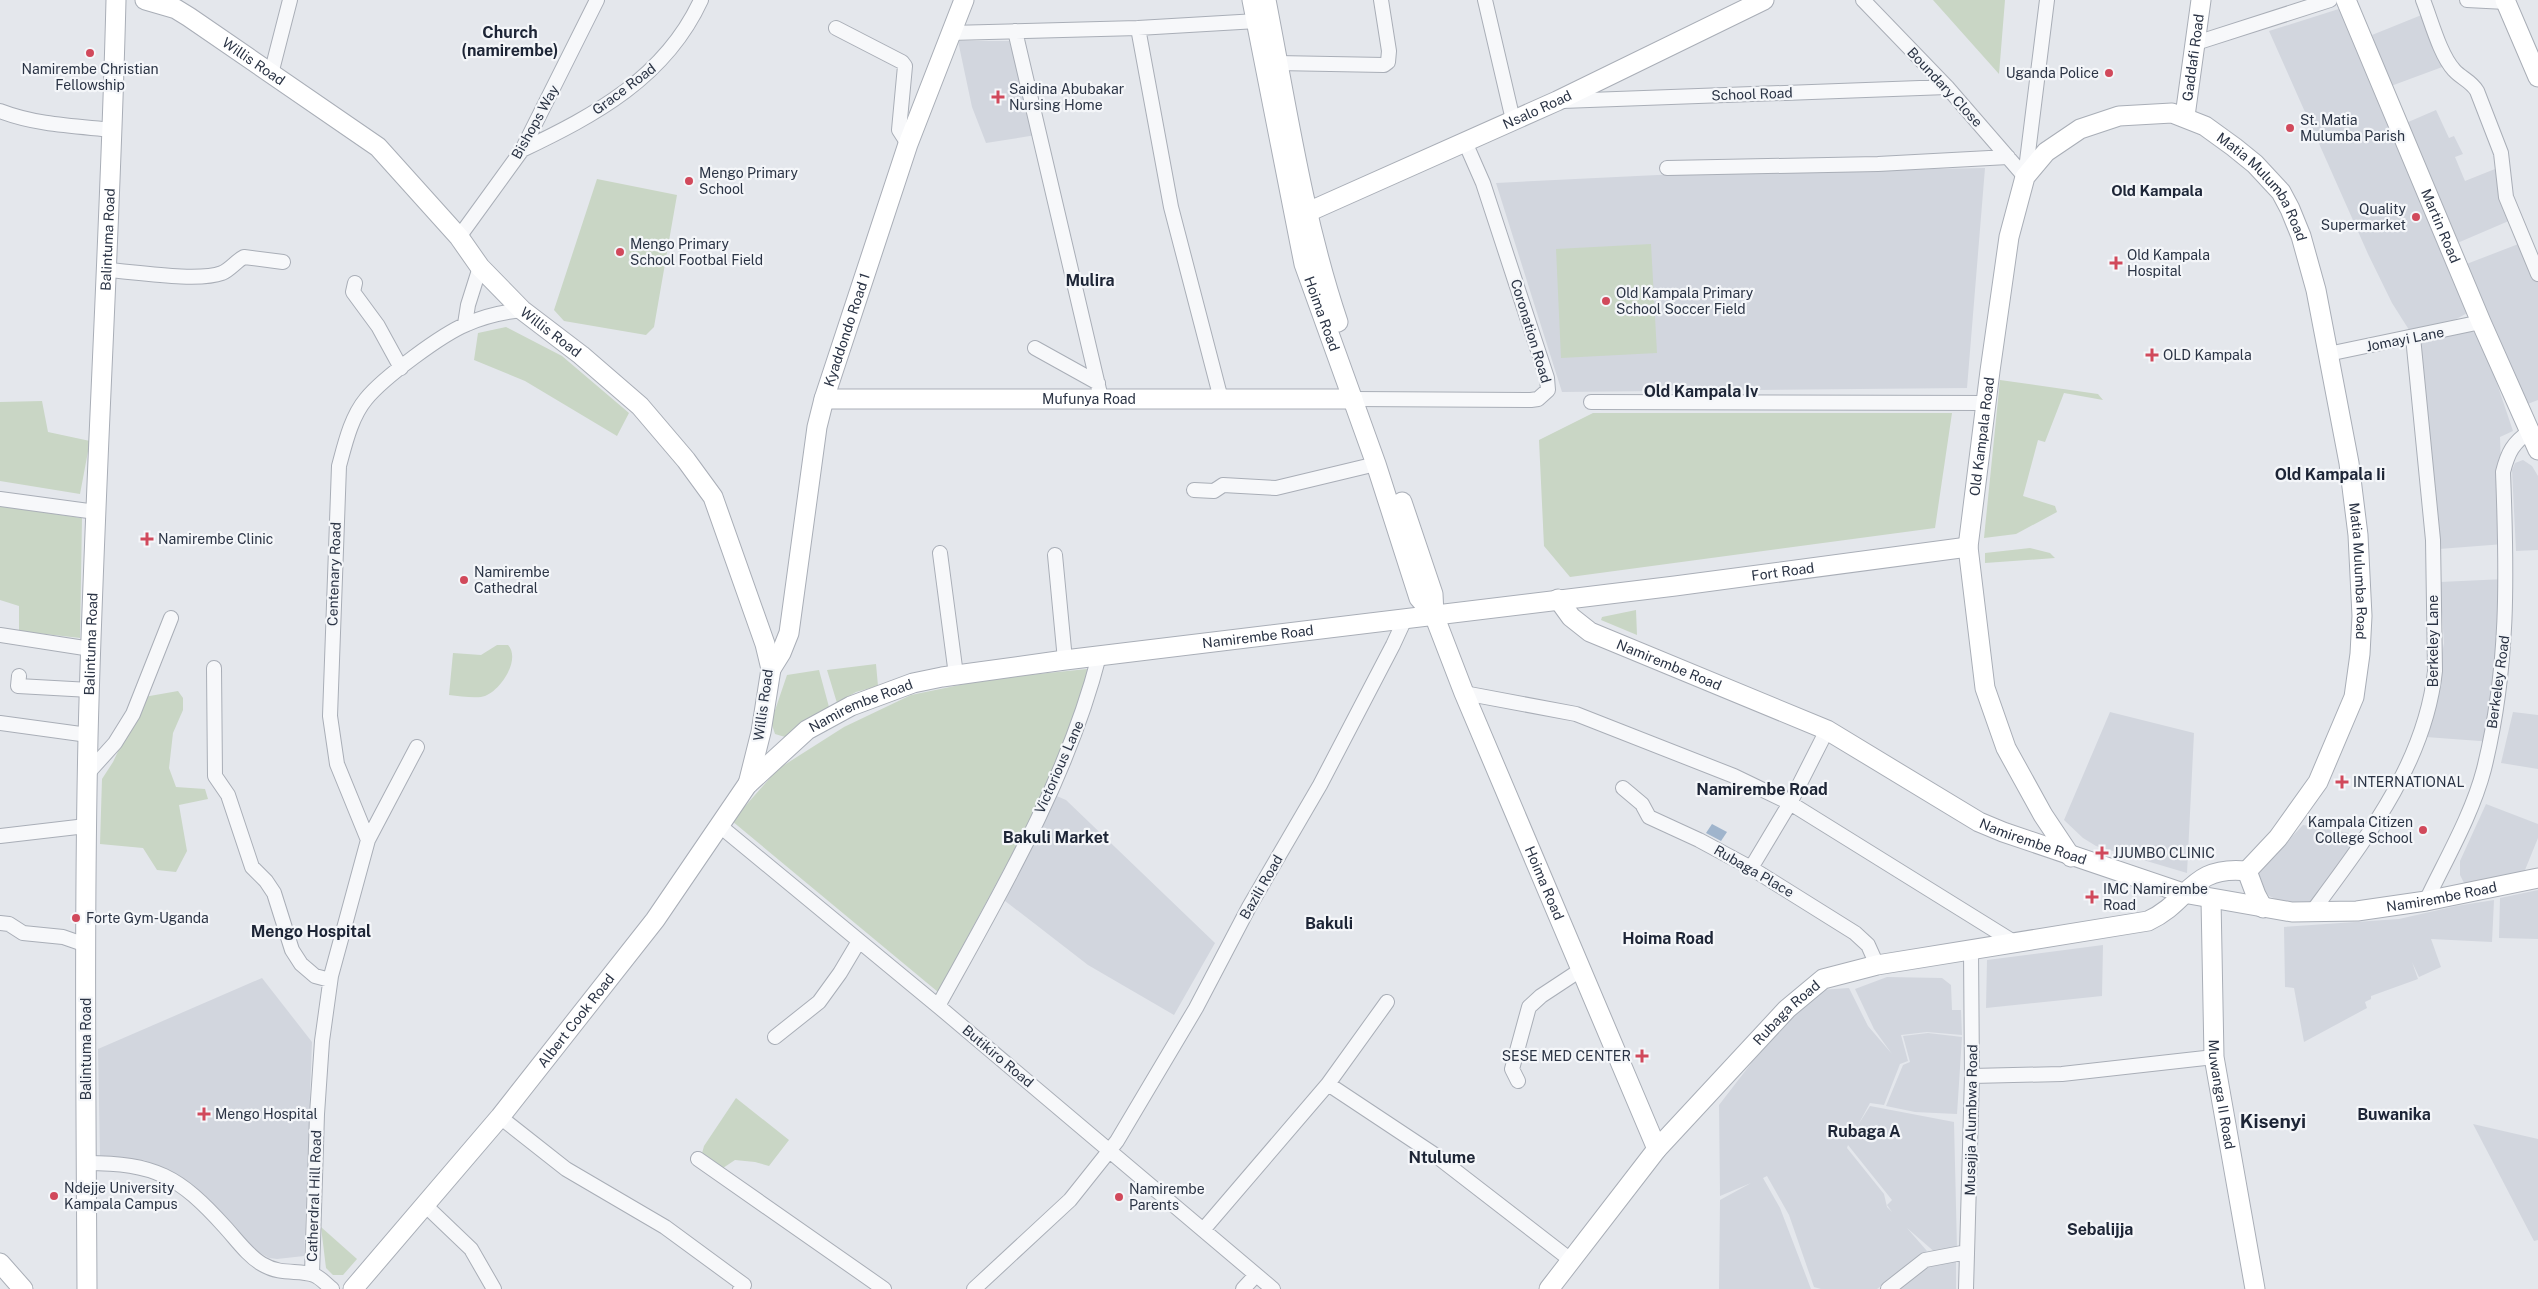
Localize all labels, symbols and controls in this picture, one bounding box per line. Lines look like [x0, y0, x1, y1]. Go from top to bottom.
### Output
street label: Gaddafi Road [2179, 13, 2207, 102]
district label: Church (namirembe) [462, 23, 558, 60]
street label: Willis Road [219, 34, 288, 89]
street label: Boundary Close [1904, 44, 1986, 130]
marker: Namirembe Christian Fellowship [84, 47, 96, 59]
street label: Grace Road [589, 60, 659, 118]
place label: Namirembe Christian Fellowship [21, 61, 159, 93]
place label: Uganda Police [2006, 65, 2099, 81]
marker: Uganda Police [2103, 67, 2115, 79]
place label: Saidina Abubakar Nursing Home [1009, 81, 1124, 113]
street label: Bishops Way [508, 82, 562, 162]
street label: School Road [1711, 85, 1793, 103]
street label: Nsalo Road [1500, 87, 1574, 132]
marker: Saidina Abubakar Nursing Home [991, 90, 1005, 104]
place label: St. Matia Mulumba Parish [2300, 112, 2405, 144]
marker: St. Matia Mulumba Parish [2284, 122, 2296, 134]
street label: Matia Mulumba Road [2214, 129, 2310, 243]
place label: Mengo Primary School [699, 165, 798, 197]
marker: Mengo Primary School [683, 175, 695, 187]
district label: Old Kampala [2111, 182, 2203, 199]
street label: Martin Road [2418, 186, 2463, 266]
street label: Balintuma Road [97, 188, 118, 291]
place label: Quality Supermarket [2321, 201, 2406, 233]
marker: Quality Supermarket [2410, 211, 2422, 223]
place label: Mengo Primary School Footbal Field [630, 236, 763, 268]
marker: Mengo Primary School Footbal Field [614, 246, 626, 258]
place label: Old Kampala Hospital [2127, 247, 2210, 279]
marker: Old Kampala Hospital [2109, 256, 2123, 270]
street label: Kyaddondo Road 1 [821, 271, 873, 389]
district label: Mulira [1065, 271, 1115, 290]
street label: Hoima Road [1301, 274, 1343, 353]
street label: Coronation Road [1508, 277, 1554, 385]
place label: Old Kampala Primary School Soccer Field [1616, 285, 1754, 317]
marker: Old Kampala Primary School Soccer Field [1600, 295, 1612, 307]
street label: Willis Road [517, 304, 584, 360]
street label: Jomayi Lane [2365, 324, 2445, 354]
place label: OLD Kampala [2163, 347, 2252, 363]
marker: OLD Kampala [2145, 348, 2159, 362]
street label: Old Kampala Road [1966, 376, 1997, 497]
district label: Old Kampala Iv [1644, 382, 1759, 401]
street label: Mufunya Road [1042, 391, 1136, 407]
district label: Old Kampala Ii [2275, 465, 2385, 484]
street label: Matia Mulumba Road [2346, 502, 2370, 640]
street label: Centenary Road [324, 522, 344, 626]
place label: Namirembe Clinic [158, 531, 273, 547]
marker: Namirembe Clinic [140, 532, 154, 546]
street label: Fort Road [1750, 560, 1815, 584]
place label: Namirembe Cathedral [474, 564, 550, 596]
marker: Namirembe Cathedral [458, 574, 470, 586]
street label: Balintuma Road [81, 592, 101, 696]
street label: Berkeley Lane [2425, 595, 2441, 687]
street label: Namirembe Road [1201, 622, 1315, 651]
street label: Berkeley Road [2484, 634, 2512, 730]
street label: Namirembe Road [1614, 636, 1724, 694]
street label: Willis Road [750, 668, 776, 742]
street label: Namirembe Road [806, 676, 915, 735]
street label: Victorious Lane [1031, 718, 1087, 816]
place label: INTERNATIONAL [2353, 774, 2464, 790]
marker: INTERNATIONAL [2335, 775, 2349, 789]
district label: Namirembe Road [1696, 780, 1828, 799]
place label: Kampala Citizen College School [2308, 814, 2413, 846]
street label: Namirembe Road [1977, 815, 2088, 868]
marker: Kampala Citizen College School [2417, 824, 2429, 836]
district label: Bakuli Market [1003, 828, 1110, 847]
street label: Rubaga Place [1711, 842, 1797, 900]
street label: Hoima Road [1522, 844, 1567, 922]
place label: JJUMBO CLINIC [2113, 845, 2215, 861]
marker: JJUMBO CLINIC [2095, 846, 2109, 860]
street label: Bazili Road [1236, 852, 1286, 922]
street label: Namirembe Road [2385, 879, 2498, 915]
place label: IMC Namirembe Road [2103, 881, 2208, 913]
marker: IMC Namirembe Road [2085, 890, 2099, 904]
place label: Forte Gym-Uganda [86, 910, 209, 926]
marker: Forte Gym-Uganda [70, 912, 82, 924]
district label: Bakuli [1305, 914, 1353, 933]
district label: Mengo Hospital [251, 922, 371, 941]
district label: Hoima Road [1622, 929, 1714, 948]
street label: Albert Cook Road [534, 971, 618, 1070]
street label: Rubaga Road [1750, 977, 1823, 1048]
street label: Balintuma Road [78, 998, 94, 1100]
street label: Butikiro Road [959, 1022, 1037, 1090]
street label: Muwanga II Road [2206, 1039, 2238, 1151]
street label: Musajja Alumbwa Road [1962, 1044, 1980, 1196]
place label: SESE MED CENTER [1502, 1048, 1631, 1064]
marker: SESE MED CENTER [1635, 1049, 1649, 1063]
district label: Buwanika [2357, 1105, 2431, 1124]
place label: Mengo Hospital [215, 1106, 318, 1122]
marker: Mengo Hospital [197, 1107, 211, 1121]
district label: Kisenyi [2240, 1110, 2306, 1132]
district label: Rubaga A [1827, 1122, 1901, 1141]
street label: Catherdral Hill Road [304, 1130, 324, 1262]
district label: Ntulume [1409, 1148, 1475, 1167]
place label: Ndejje University Kampala Campus [64, 1180, 178, 1212]
place label: Namirembe Parents [1129, 1181, 1205, 1213]
marker: Ndejje University Kampala Campus [48, 1190, 60, 1202]
marker: Namirembe Parents [1113, 1191, 1125, 1203]
district label: Sebalijja [2067, 1220, 2133, 1239]

